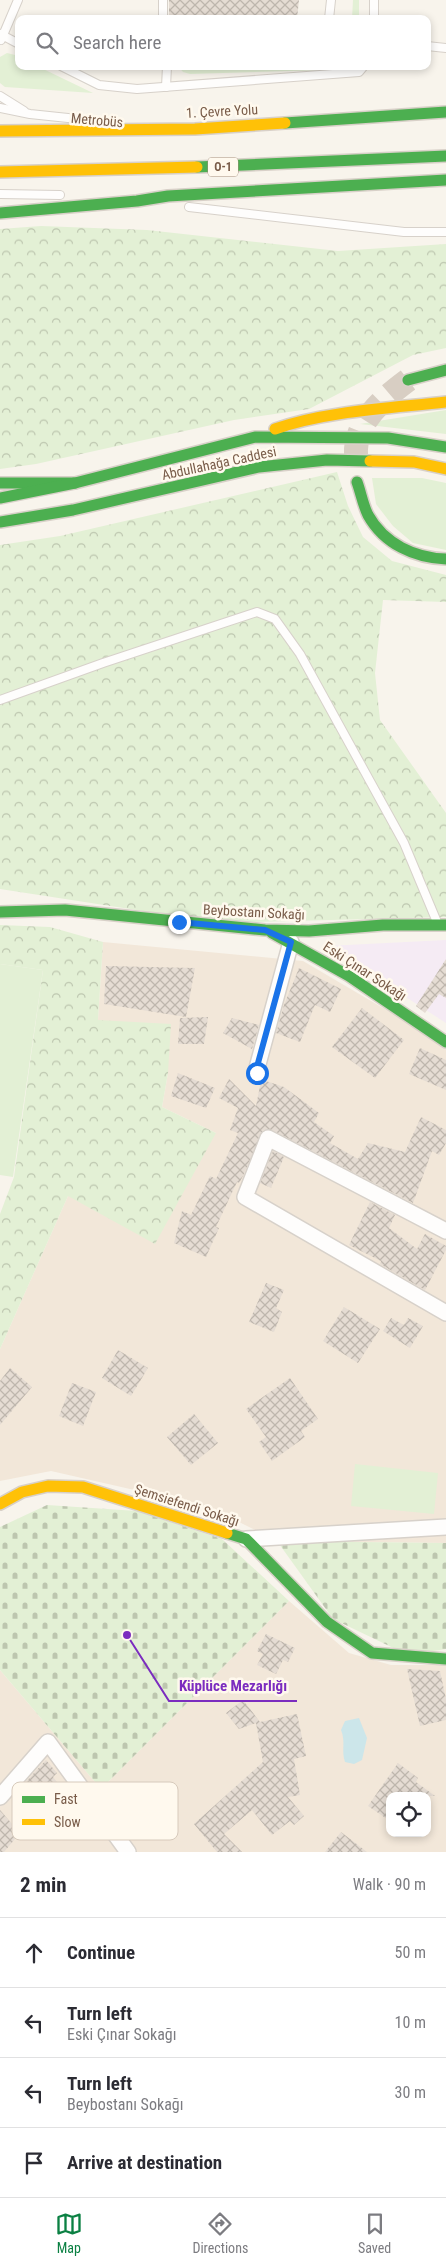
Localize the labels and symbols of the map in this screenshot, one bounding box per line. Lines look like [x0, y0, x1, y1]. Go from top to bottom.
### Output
street label: 1. Çevre Yolu [186, 101, 258, 121]
street label: Metrobüs [70, 110, 124, 130]
road number: O-1 [208, 158, 238, 176]
street label: Abdullahağa Caddesi [160, 443, 278, 483]
street label: Beybostanı Sokağı [203, 901, 305, 923]
route end [168, 911, 191, 934]
street label: Eski Çınar Sokağı [320, 938, 410, 1004]
route start [246, 1062, 269, 1085]
street label: Şemsiefendi Sokağı [133, 1481, 241, 1529]
callout: Küplüce Mezarlığı [169, 1671, 297, 1701]
text: Küplüce Mezarlığı [179, 1677, 287, 1695]
legend [12, 1782, 178, 1840]
text: Fast [54, 1791, 78, 1807]
text: Slow [54, 1814, 81, 1830]

